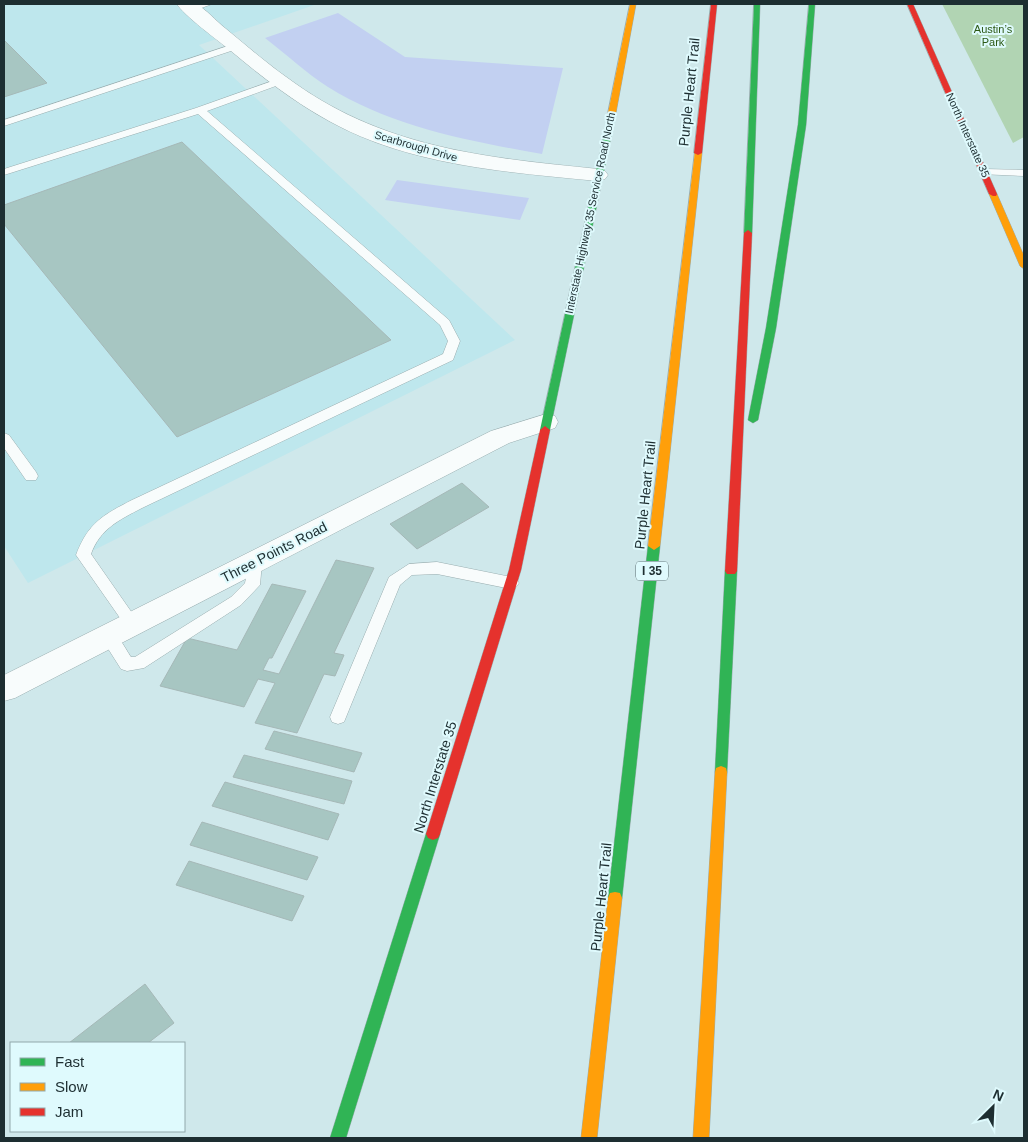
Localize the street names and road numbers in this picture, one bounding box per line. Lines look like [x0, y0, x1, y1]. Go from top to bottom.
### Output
street label: Purple Heart Trail [675, 37, 703, 147]
street label: North Interstate 35 [944, 91, 992, 179]
street label: Interstate Highway 35 Service Road North [563, 111, 617, 315]
street label: Scarbrough Drive [373, 128, 459, 164]
street label: Purple Heart Trail [631, 440, 659, 550]
street label: Three Points Road [218, 518, 330, 586]
road number: I 35 [636, 562, 668, 580]
street label: North Interstate 35 [410, 719, 460, 835]
street label: Purple Heart Trail [587, 842, 615, 952]

